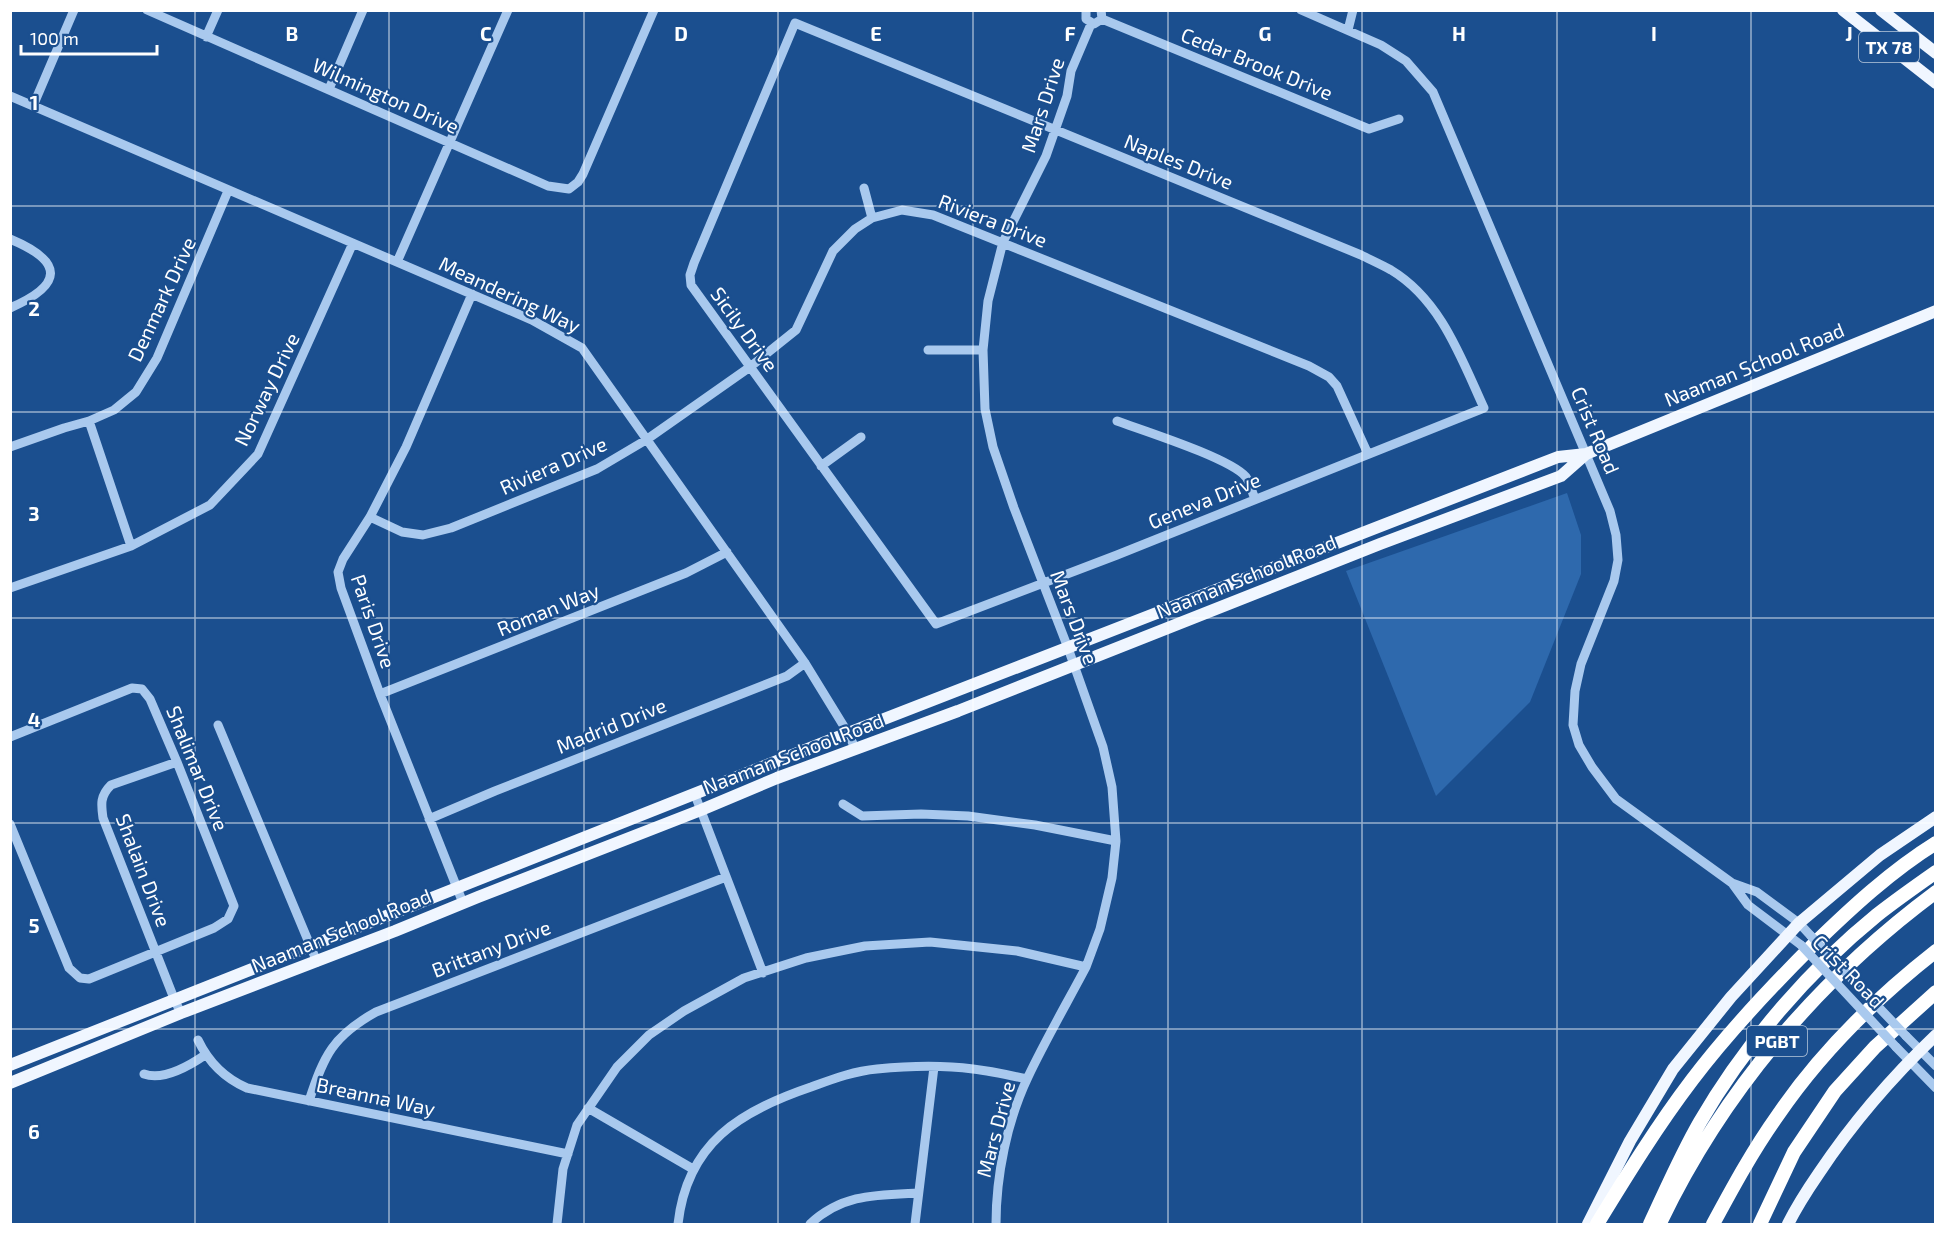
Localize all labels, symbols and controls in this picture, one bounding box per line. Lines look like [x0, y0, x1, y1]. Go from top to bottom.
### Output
scale bar [21, 18, 158, 56]
text: B [286, 21, 298, 45]
text: C [480, 21, 492, 45]
text: D [674, 21, 688, 45]
text: E [870, 21, 882, 45]
text: F [1064, 21, 1076, 45]
text: G [1259, 21, 1271, 45]
text: H [1452, 21, 1466, 45]
text: I [1651, 21, 1657, 45]
text: J [1845, 21, 1853, 45]
street label: Cedar Brook Drive [1178, 22, 1336, 104]
text: 100 m [30, 27, 79, 49]
road number: TX 78 [1859, 32, 1919, 62]
street label: Wilmington Drive [309, 52, 463, 138]
street label: Mars Drive [1015, 54, 1069, 156]
text: 1 [30, 90, 38, 114]
street label: Naples Drive [1121, 128, 1237, 194]
street label: Riviera Drive [935, 188, 1051, 252]
street label: Denmark Drive [122, 233, 200, 365]
street label: Meandering Way [435, 251, 585, 337]
street label: Sicily Drive [706, 282, 784, 376]
text: 2 [28, 296, 40, 320]
street label: Naaman School Road [1661, 317, 1847, 411]
street label: Norway Drive [228, 328, 304, 450]
street label: Crist Road [1567, 383, 1625, 477]
street label: Riviera Drive [496, 431, 610, 499]
street label: Geneva Drive [1144, 467, 1264, 533]
text: 3 [28, 501, 40, 525]
street label: Naaman School Road [1153, 529, 1339, 623]
street label: Mars Drive [1046, 567, 1104, 667]
street label: Paris Drive [347, 571, 401, 671]
street label: Roman Way [493, 577, 603, 640]
street label: Madrid Drive [553, 692, 669, 758]
street label: Shalimar Drive [162, 702, 234, 834]
text: 4 [28, 707, 41, 731]
street label: Naaman School Road [699, 707, 887, 799]
street label: Shalain Drive [111, 810, 177, 930]
street label: Naaman School Road [248, 883, 434, 977]
text: 5 [28, 913, 40, 937]
street label: Brittany Drive [428, 914, 554, 982]
street label: Crist Road [1808, 929, 1890, 1013]
road number: PGBT [1747, 1026, 1807, 1056]
street label: Breanna Way [315, 1072, 438, 1120]
street label: Mars Drive [971, 1078, 1019, 1180]
text: 6 [28, 1119, 40, 1143]

